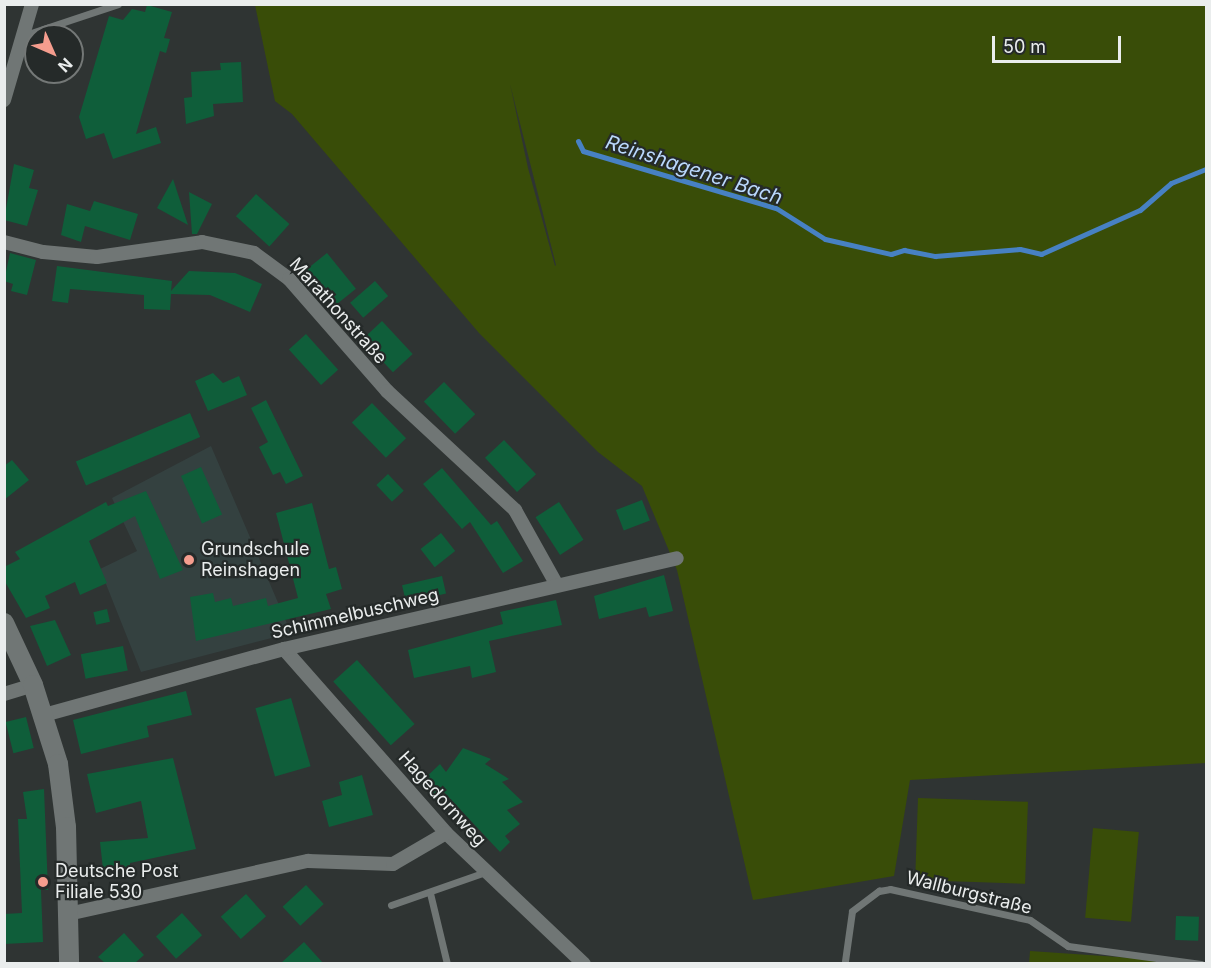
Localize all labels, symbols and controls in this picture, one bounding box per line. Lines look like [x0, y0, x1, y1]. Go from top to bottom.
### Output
north arrow [24, 24, 84, 84]
scale bar [995, 24, 1124, 62]
text: 50 m [1003, 36, 1046, 57]
text: N [54, 54, 77, 77]
water label: Reinshagener Bach [603, 130, 785, 210]
street label: Marathonstraße [285, 254, 391, 368]
place label: Grundschule Reinshagen [201, 539, 309, 582]
marker: Grundschule Reinshagen [182, 553, 196, 567]
street label: Schimmelbuschweg [269, 584, 441, 644]
street label: Hagedornweg [394, 747, 490, 851]
place label: Deutsche Post Filiale 530 [55, 861, 178, 904]
street label: Wallburgstraße [904, 867, 1034, 919]
marker: Deutsche Post Filiale 530 [36, 875, 50, 889]

